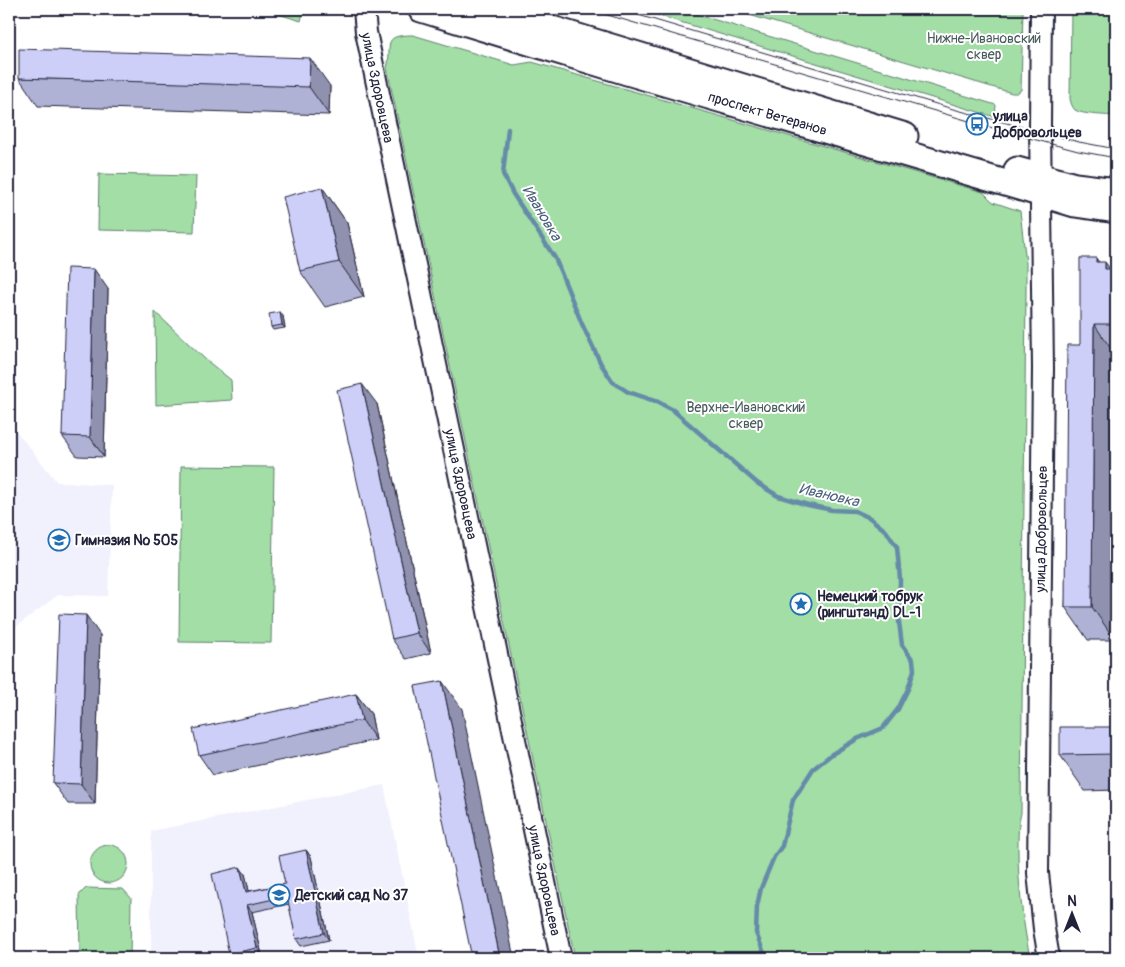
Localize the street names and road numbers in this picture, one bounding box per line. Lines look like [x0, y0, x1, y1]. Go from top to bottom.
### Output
street label: улица Здоровцева [357, 30, 397, 145]
street label: проспект Ветеранов [706, 88, 829, 139]
street label: улица Здоровцева [441, 426, 481, 541]
street label: улица Добровольцев [1032, 465, 1051, 594]
street label: улица Здоровцева [524, 823, 564, 937]

